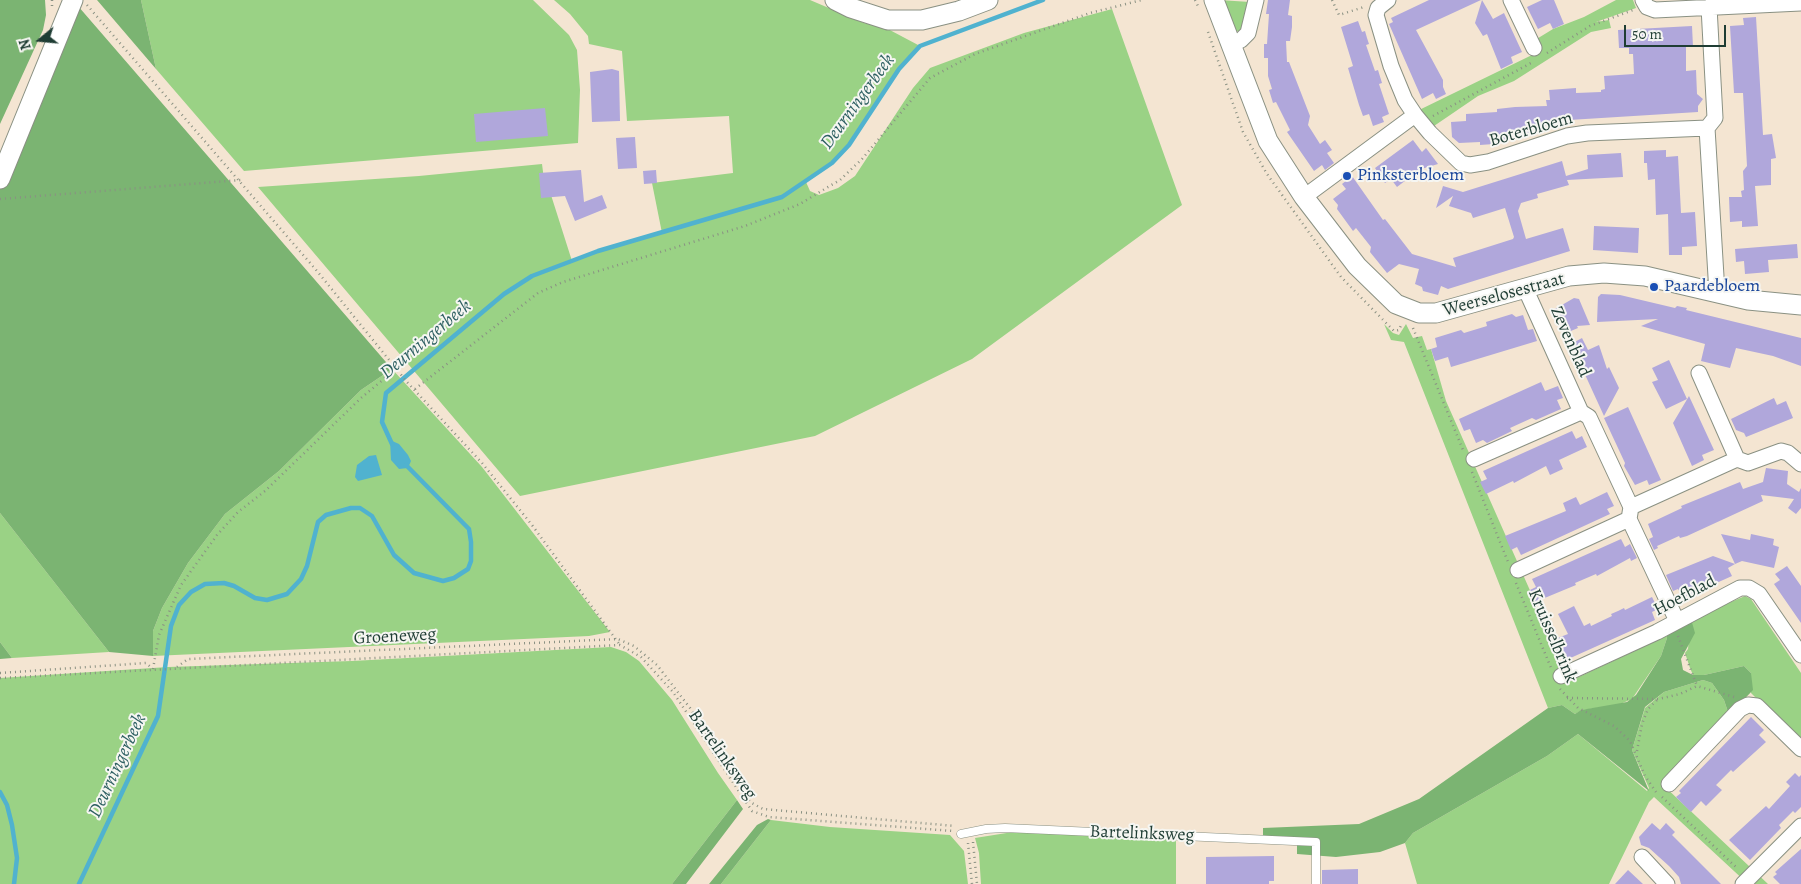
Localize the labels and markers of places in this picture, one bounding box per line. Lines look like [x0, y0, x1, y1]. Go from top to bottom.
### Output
place label: Pinksterbloem [1357, 165, 1464, 187]
marker: Pinksterbloem [1341, 170, 1353, 182]
place label: Paardebloem [1664, 276, 1760, 298]
marker: Paardebloem [1648, 281, 1660, 293]

